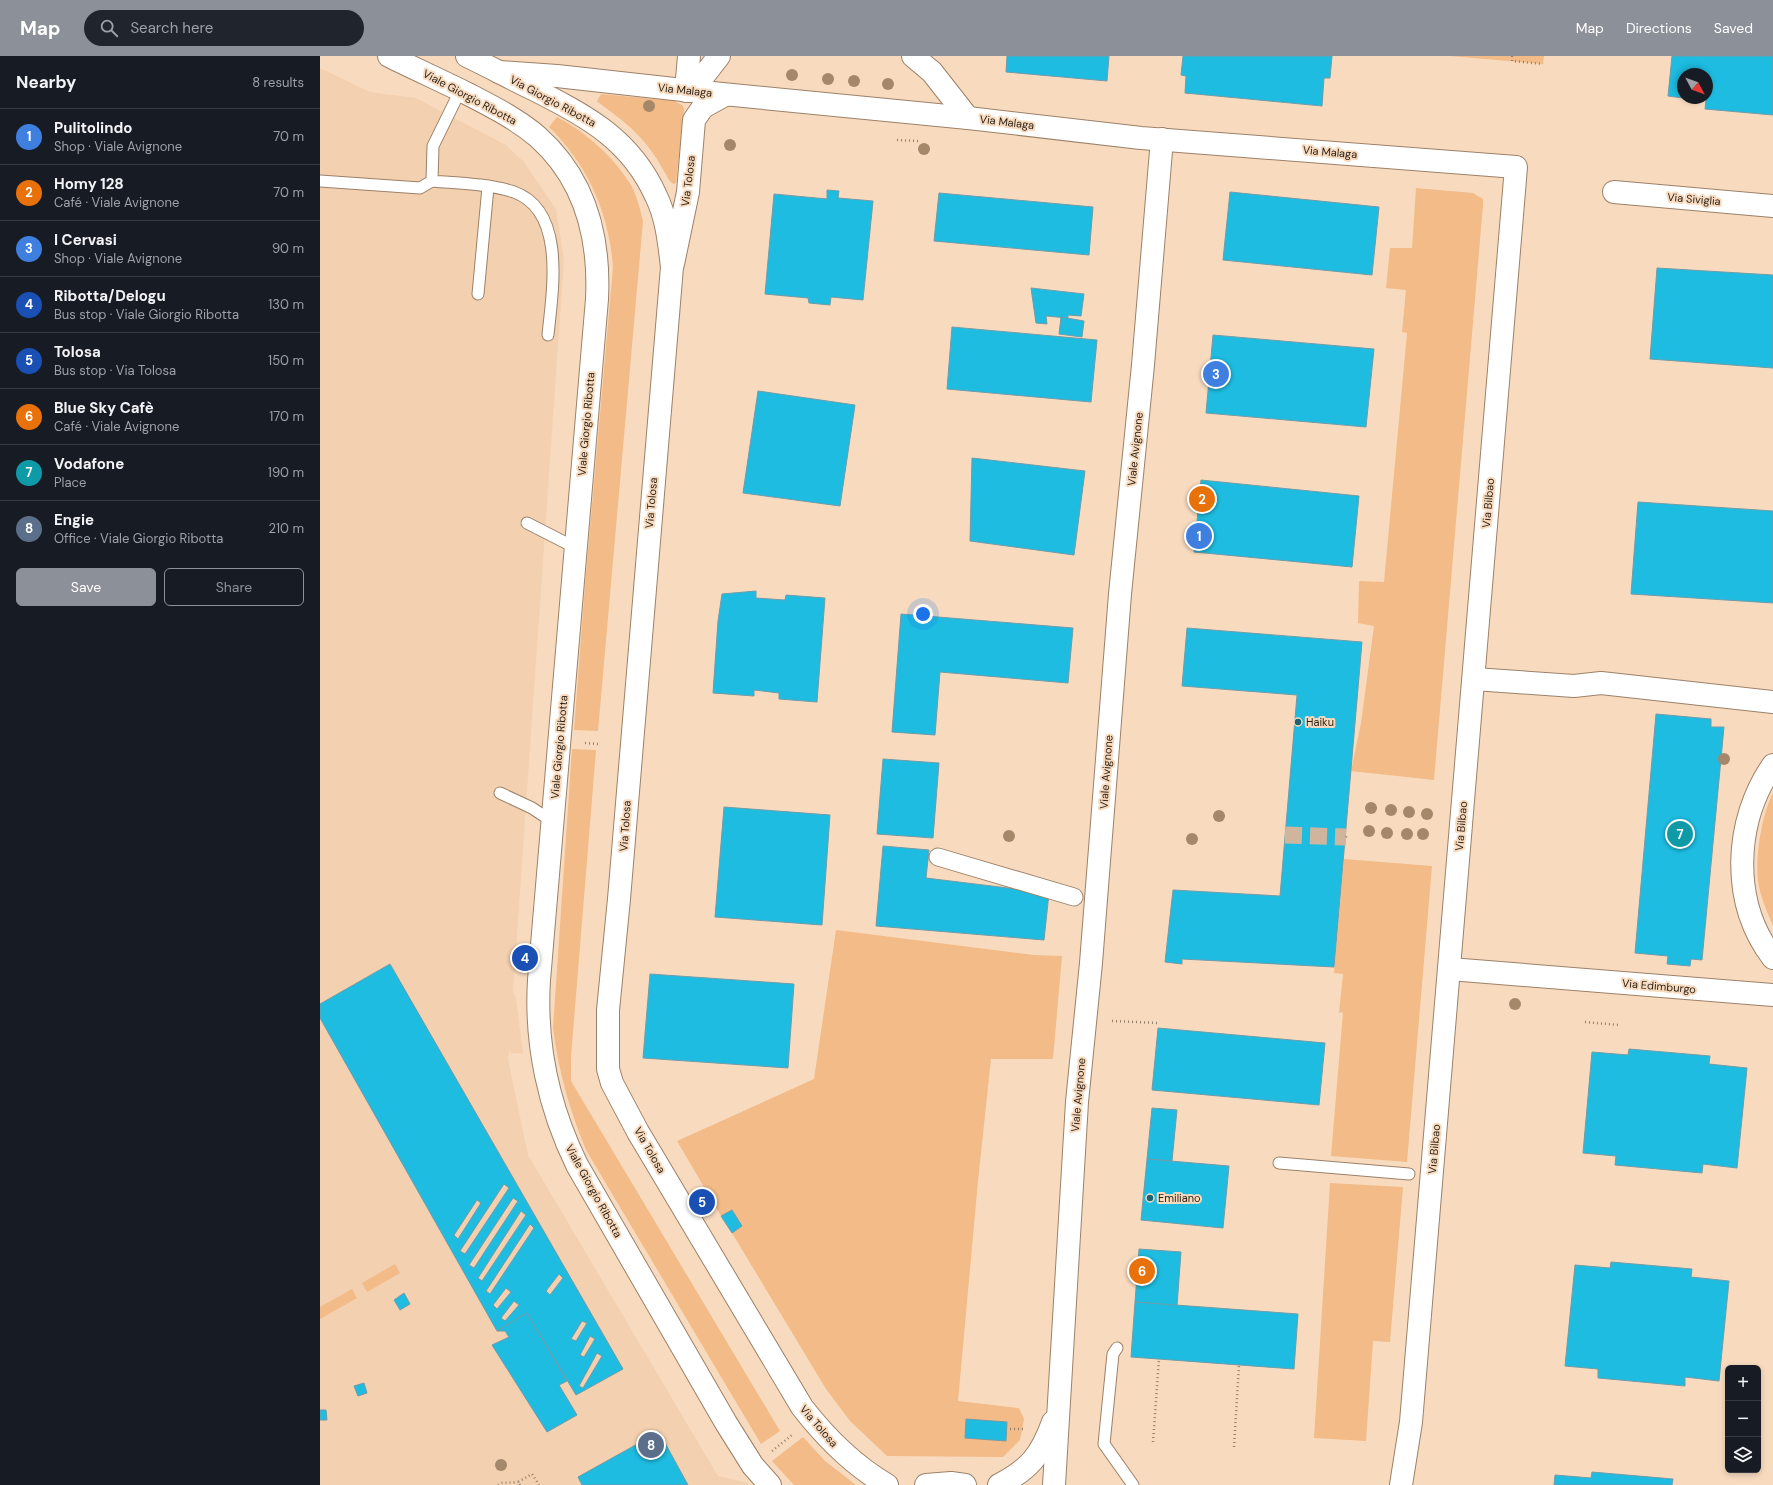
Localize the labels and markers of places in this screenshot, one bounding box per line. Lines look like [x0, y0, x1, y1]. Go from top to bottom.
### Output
pin: 3 [1203, 359, 1229, 389]
pin: 2 [1189, 484, 1215, 514]
pin: 1 [1186, 521, 1212, 551]
place label: Haiku [1306, 715, 1334, 729]
marker: Haiku [1293, 717, 1303, 727]
pin: 7 [1667, 819, 1693, 849]
pin: 4 [512, 943, 538, 973]
pin: 5 [689, 1187, 715, 1217]
place label: Emiliano [1158, 1191, 1201, 1205]
marker: Emiliano [1145, 1193, 1155, 1203]
pin: 6 [1129, 1256, 1155, 1286]
pin: 8 [638, 1430, 664, 1460]

